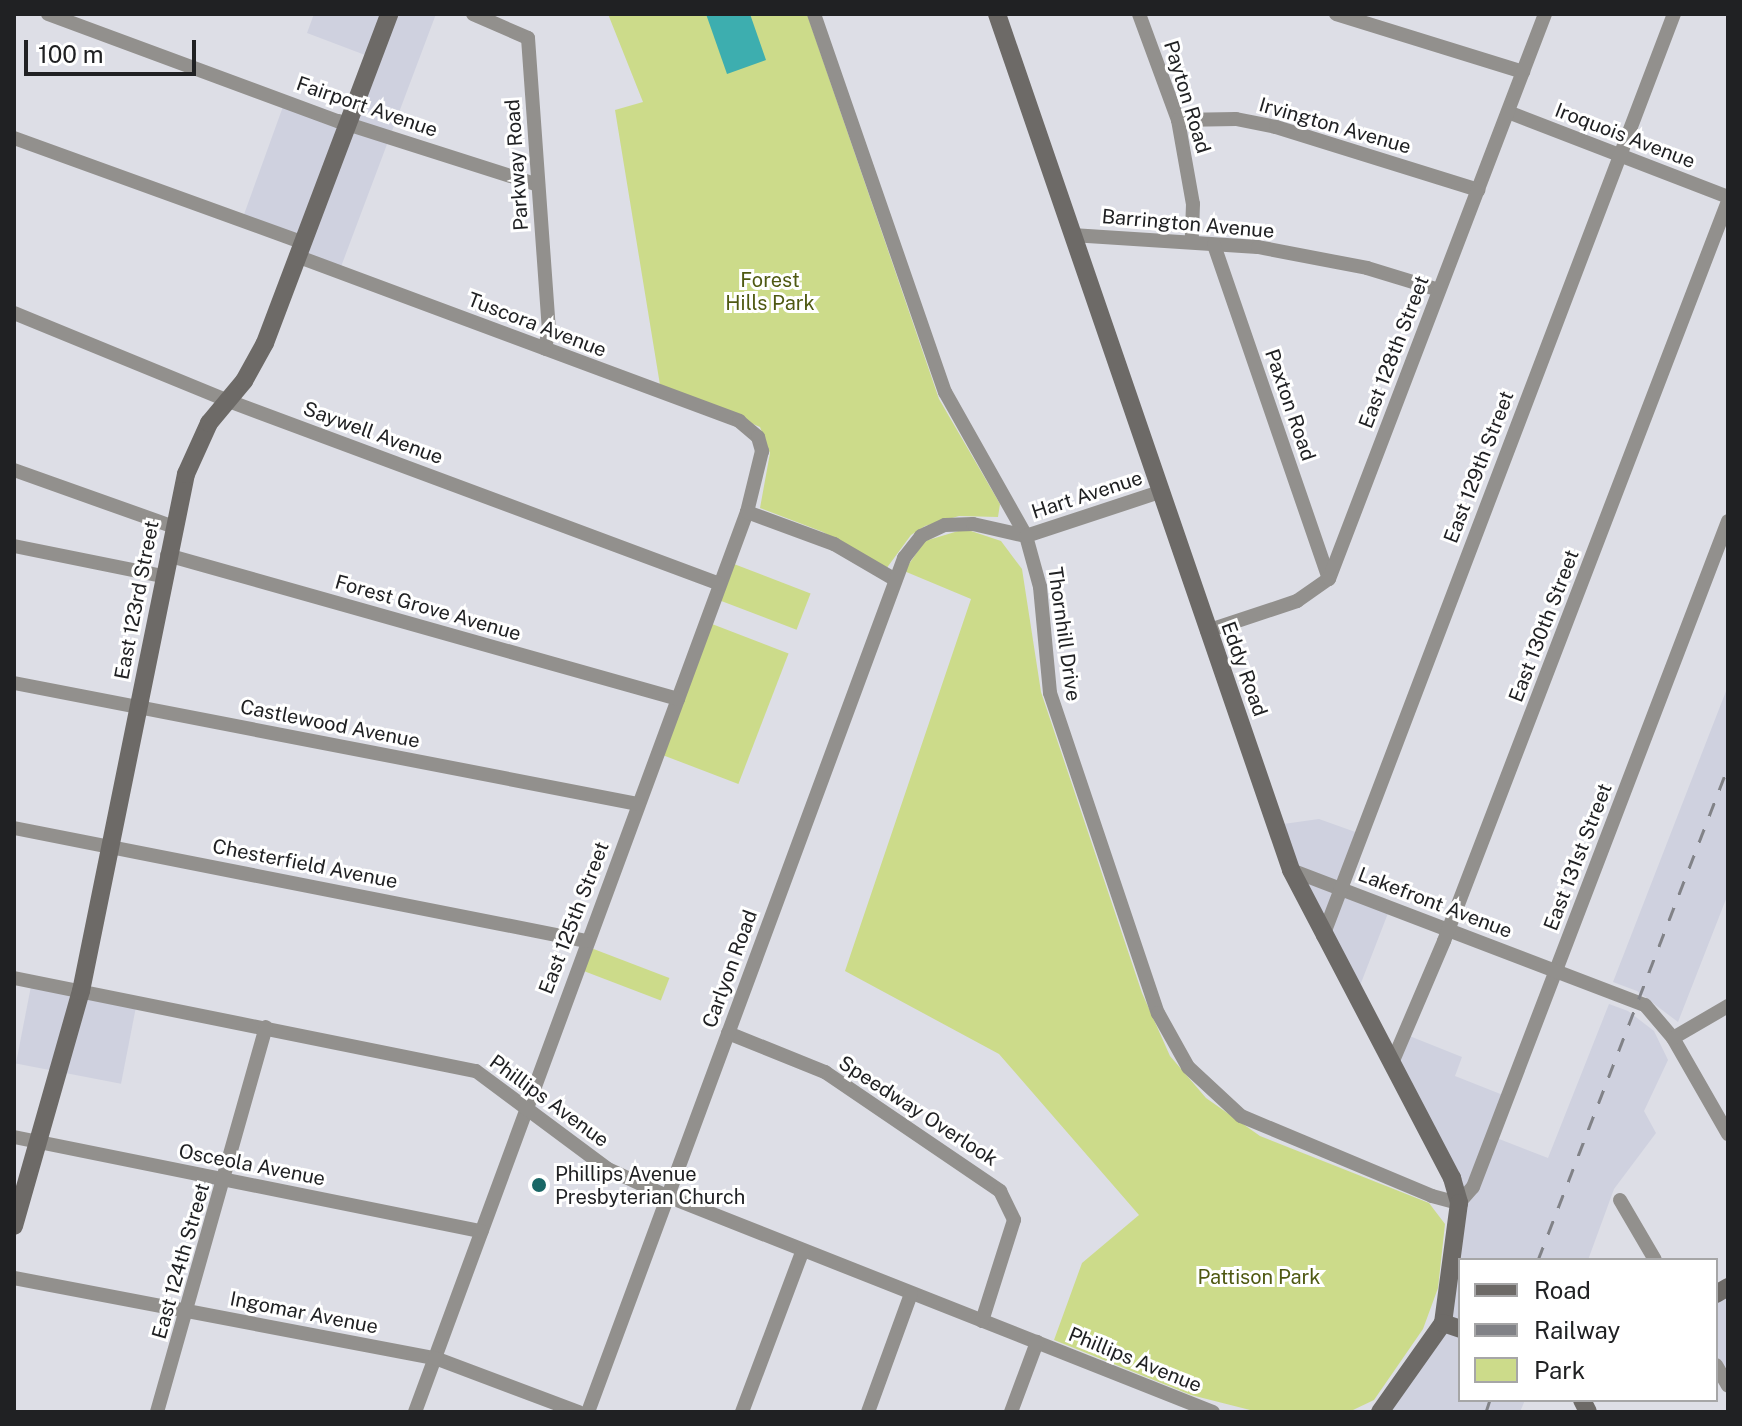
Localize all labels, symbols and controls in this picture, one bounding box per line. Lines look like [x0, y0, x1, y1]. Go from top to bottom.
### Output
scale bar [28, 24, 200, 74]
street label: Payton Road [1158, 38, 1216, 156]
text: 100 m [38, 40, 104, 68]
street label: Fairport Avenue [293, 72, 441, 142]
street label: Irvington Avenue [1256, 93, 1414, 159]
street label: Parkway Road [500, 98, 534, 232]
street label: Iroquois Avenue [1552, 98, 1698, 174]
street label: Barrington Avenue [1101, 204, 1275, 244]
park label: Forest Hills Park [725, 269, 815, 316]
street label: East 128th Street [1354, 272, 1434, 432]
street label: Tuscora Avenue [464, 288, 610, 362]
street label: Paxton Road [1260, 346, 1320, 464]
street label: East 129th Street [1439, 388, 1519, 546]
street label: Saywell Avenue [300, 397, 446, 469]
street label: Hart Avenue [1029, 466, 1145, 524]
street label: East 123rd Street [110, 519, 164, 681]
street label: East 130th Street [1504, 546, 1584, 706]
street label: Thornhill Drive [1043, 565, 1085, 703]
street label: Forest Grove Avenue [332, 570, 524, 646]
street label: Eddy Road [1216, 618, 1272, 720]
street label: Castlewood Avenue [238, 695, 422, 753]
street label: East 131st Street [1539, 780, 1617, 934]
street label: Chesterfield Avenue [210, 834, 400, 894]
street label: East 125th Street [534, 838, 614, 998]
street label: Lakefront Avenue [1354, 863, 1516, 943]
street label: Carlyon Road [698, 907, 762, 1031]
street label: Phillips Avenue [485, 1050, 613, 1152]
street label: Speedway Overlook [834, 1051, 1002, 1171]
street label: Osceola Avenue [177, 1139, 327, 1191]
place label: Phillips Avenue Presbyterian Church [555, 1162, 745, 1209]
marker: Phillips Avenue Presbyterian Church [530, 1176, 548, 1194]
street label: East 124th Street [147, 1180, 215, 1342]
legend [1458, 1258, 1718, 1402]
park label: Pattison Park [1197, 1265, 1321, 1289]
text: Road [1534, 1276, 1591, 1304]
street label: Ingomar Avenue [228, 1287, 380, 1339]
text: Railway [1534, 1316, 1620, 1344]
street label: Phillips Avenue [1065, 1322, 1205, 1398]
text: Park [1534, 1356, 1585, 1384]

